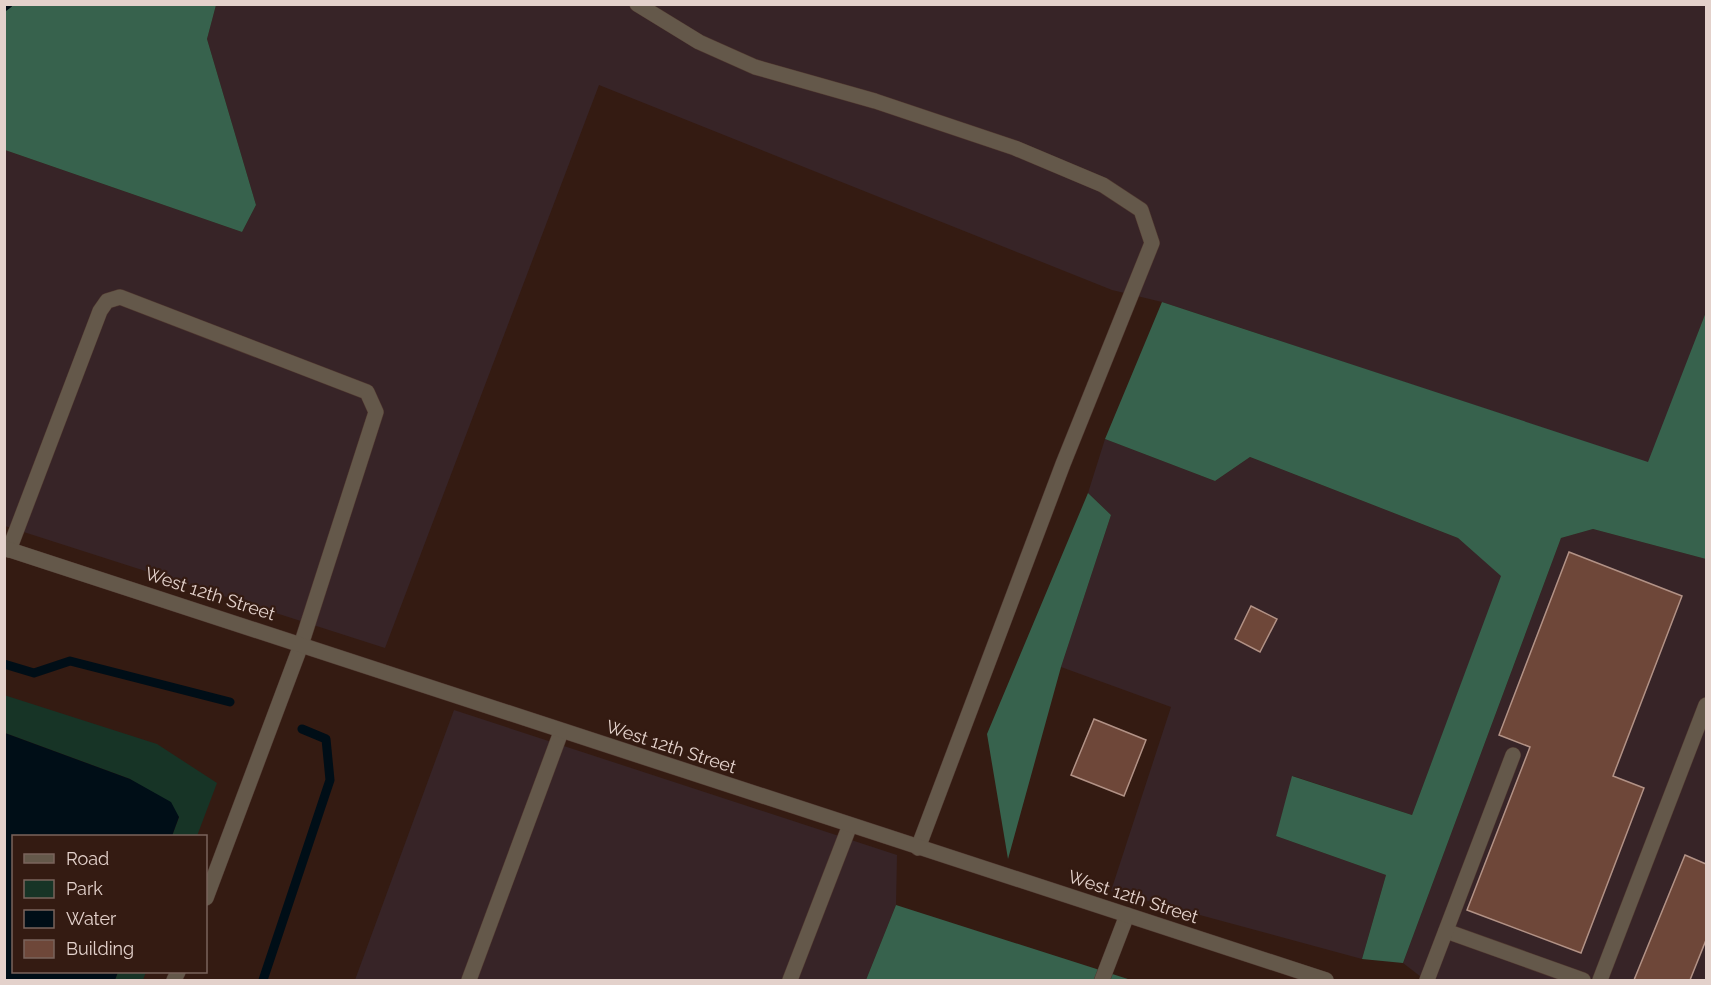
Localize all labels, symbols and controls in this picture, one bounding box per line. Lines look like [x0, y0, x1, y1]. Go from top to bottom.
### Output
street label: West 12th Street [142, 563, 278, 624]
street label: West 12th Street [603, 716, 739, 777]
legend [12, 835, 207, 973]
text: Road [66, 848, 109, 869]
street label: West 12th Street [1065, 866, 1201, 927]
text: Park [66, 878, 103, 899]
text: Water [66, 908, 117, 929]
text: Building [66, 938, 134, 959]

